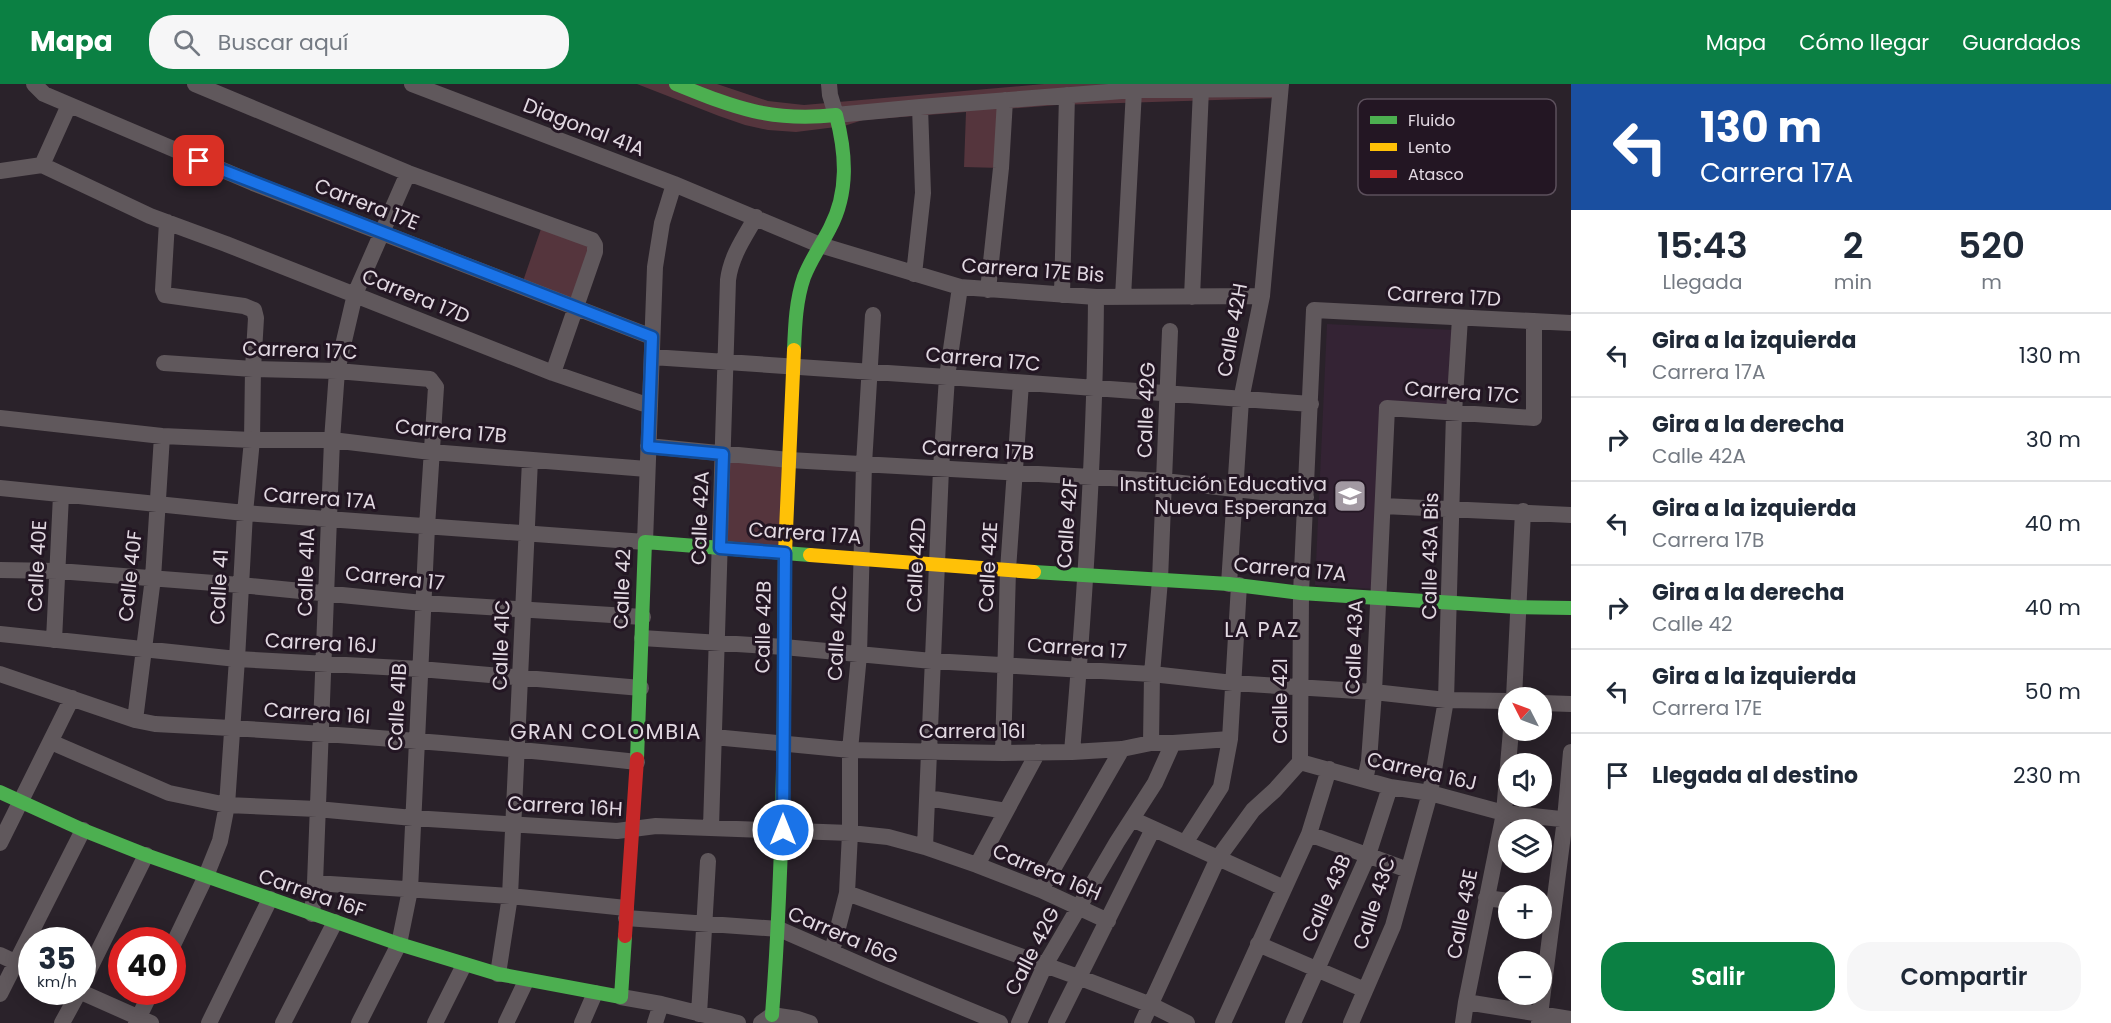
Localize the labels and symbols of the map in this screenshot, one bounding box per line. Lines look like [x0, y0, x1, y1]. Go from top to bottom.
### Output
street label: Diagonal 41A [519, 91, 649, 163]
legend [1358, 99, 1556, 195]
text: Fluido [1408, 109, 1455, 132]
pin [173, 135, 224, 186]
text: Lento [1408, 136, 1451, 159]
text: Atasco [1408, 163, 1464, 186]
street label: Carrera 17E [311, 171, 423, 237]
street label: Carrera 17E Bis [961, 251, 1105, 289]
street label: Carrera 17D [358, 262, 474, 330]
street label: Carrera 17D [1386, 279, 1502, 313]
street label: Calle 42H [1210, 281, 1254, 379]
street label: Carrera 17C [242, 334, 358, 366]
street label: Carrera 17C [924, 340, 1042, 378]
street label: Calle 42G [1130, 361, 1162, 459]
street label: Carrera 17C [1403, 374, 1521, 410]
street label: Carrera 17B [394, 412, 508, 450]
street label: Carrera 17B [921, 433, 1035, 467]
street label: Calle 42A [684, 470, 716, 566]
place label: Institución Educativa Nueva Esperanza [1119, 470, 1327, 521]
street label: Calle 42F [1050, 477, 1084, 569]
school or university icon: Institución Educativa Nueva Esperanza [1332, 478, 1368, 514]
street label: Carrera 17A [262, 480, 378, 516]
street label: Calle 43A Bis [1415, 492, 1445, 620]
street label: Carrera 17A [747, 515, 863, 551]
street label: Calle 42D [900, 517, 932, 613]
street label: Calle 40E [21, 519, 53, 613]
street label: Calle 42E [972, 521, 1004, 613]
street label: Calle 41A [290, 527, 322, 617]
street label: Calle 40F [111, 529, 149, 623]
street label: Calle 42 [607, 548, 637, 630]
street label: Calle 41 [203, 549, 235, 625]
street label: Carrera 17A [1232, 550, 1348, 588]
street label: Carrera 17 [344, 559, 446, 597]
street label: Calle 42B [748, 580, 778, 674]
street label: Calle 42C [821, 584, 853, 682]
street label: Calle 41C [485, 599, 517, 691]
street label: Calle 43A [1338, 599, 1370, 695]
district label: LA PAZ [1224, 615, 1300, 644]
street label: Carrera 16J [264, 626, 378, 660]
street label: Carrera 17 [1026, 631, 1128, 665]
street label: Calle 42I [1266, 658, 1294, 744]
street label: Calle 41B [381, 662, 413, 752]
north arrow [1498, 687, 1552, 741]
street label: Carrera 16I [263, 695, 371, 731]
district label: GRAN COLOMBIA [510, 717, 702, 746]
street label: Carrera 16I [919, 717, 1025, 745]
street label: Carrera 16J [1364, 745, 1480, 797]
street label: Carrera 16H [507, 789, 623, 823]
position arrow [751, 798, 815, 862]
street label: Carrera 16H [988, 837, 1106, 907]
street label: Calle 43B [1294, 850, 1358, 946]
street label: Calle 43C [1346, 853, 1402, 953]
street label: Carrera 16F [255, 862, 369, 924]
street label: Calle 43E [1440, 867, 1484, 961]
street label: Carrera 16G [784, 899, 902, 971]
street label: Calle 42G [998, 902, 1066, 1000]
speed limit sign: 40 [108, 927, 186, 1005]

